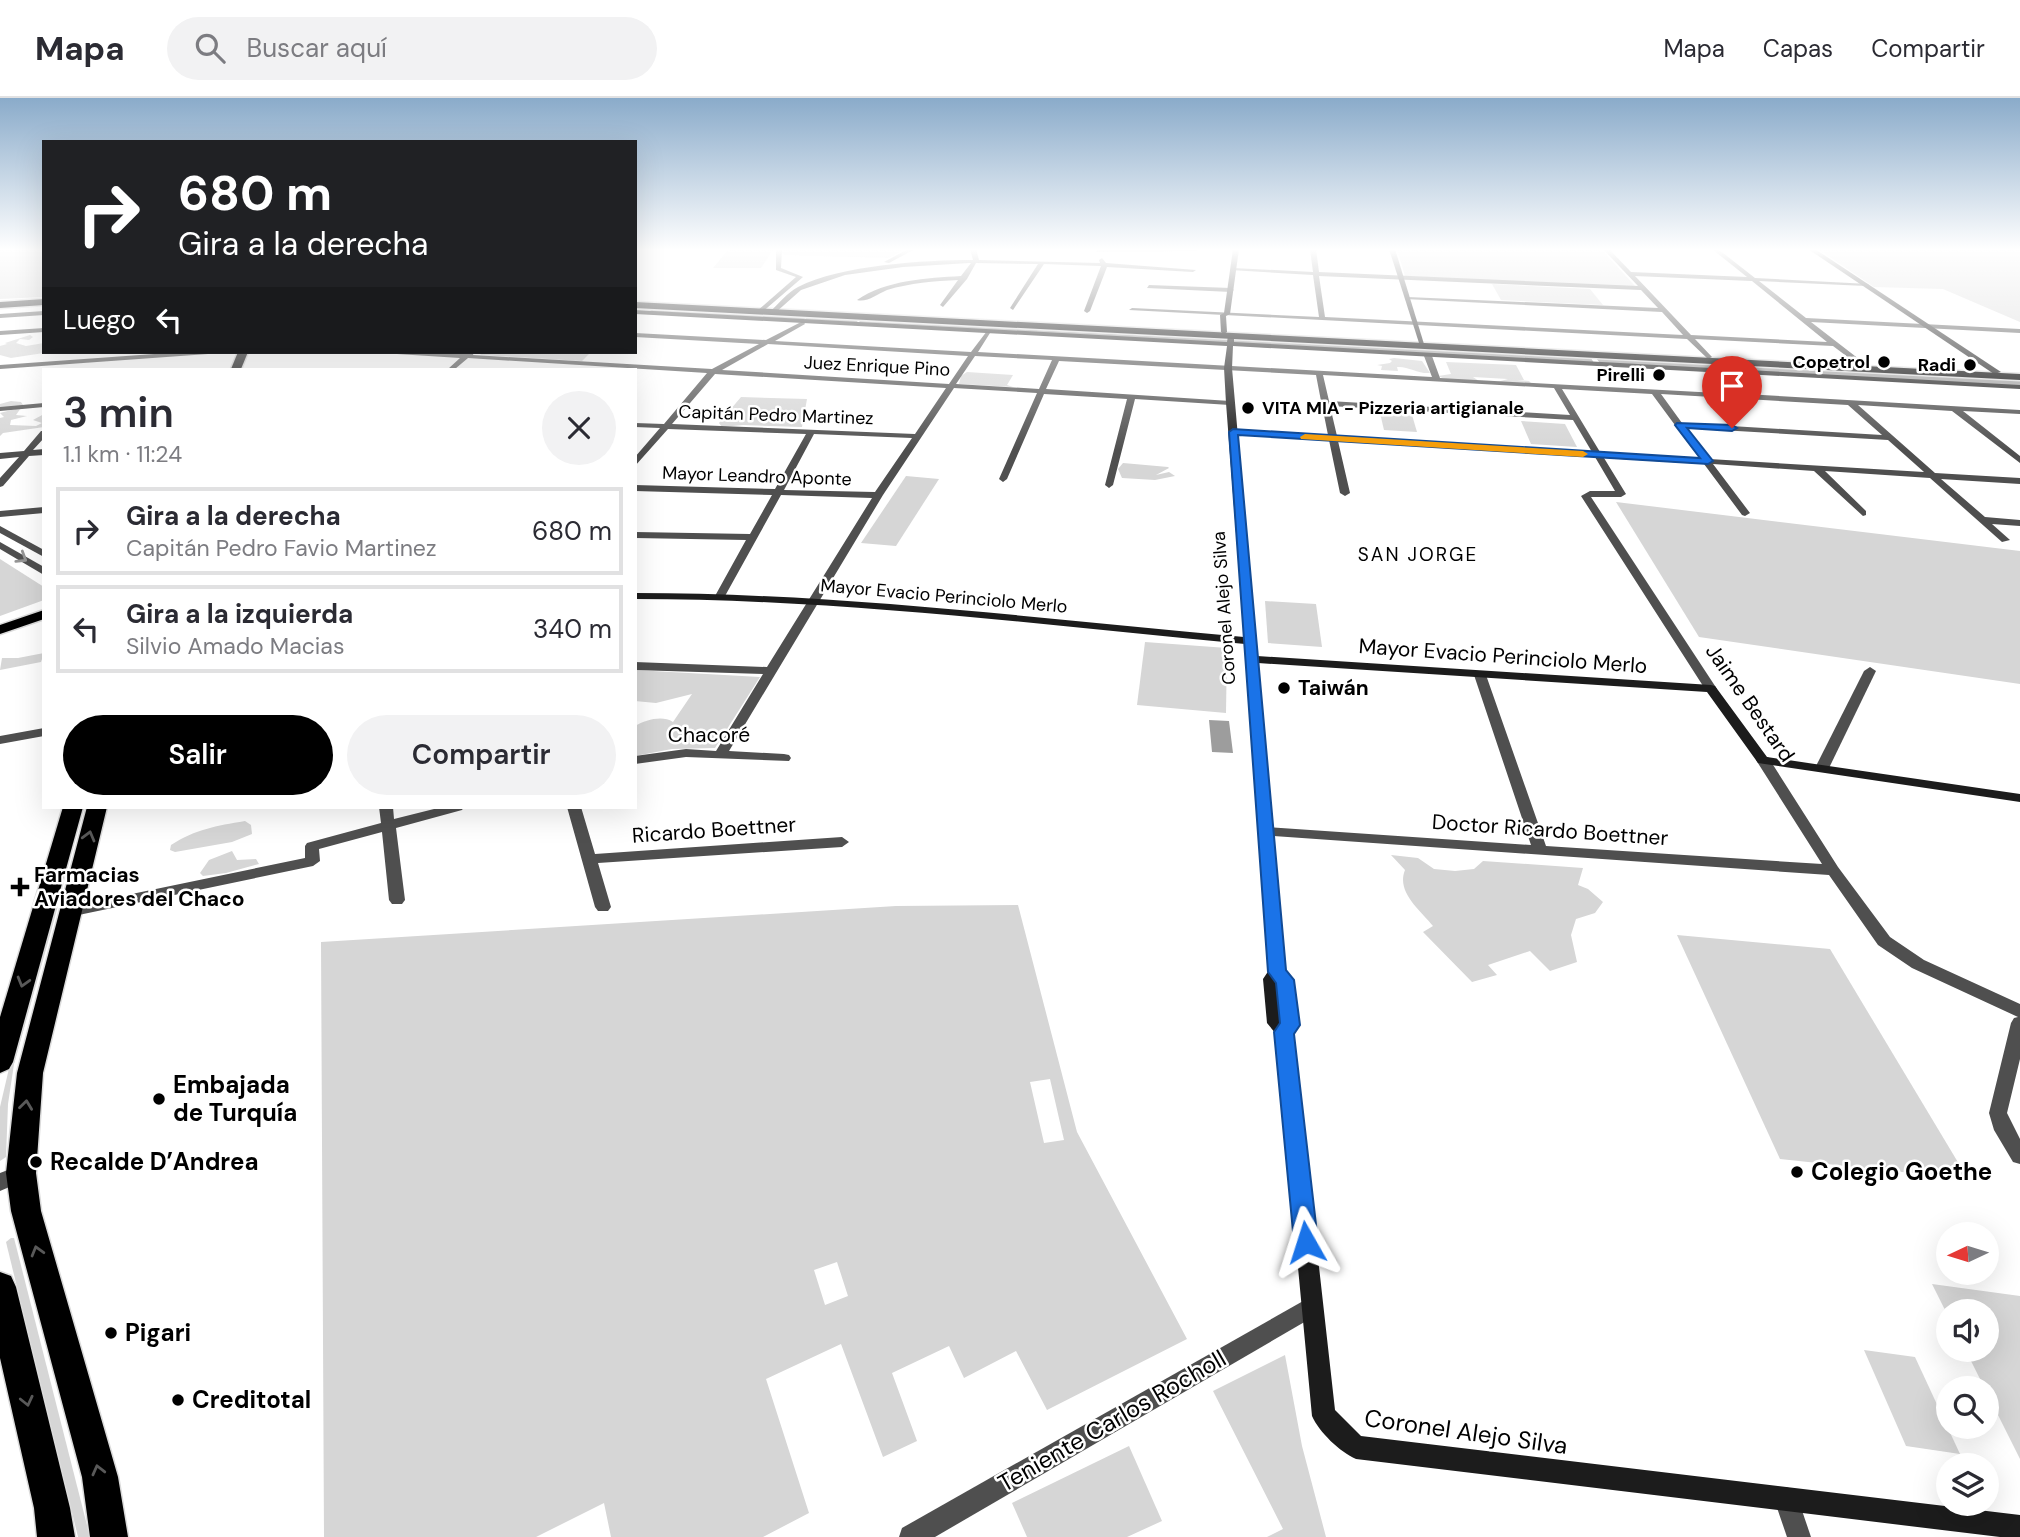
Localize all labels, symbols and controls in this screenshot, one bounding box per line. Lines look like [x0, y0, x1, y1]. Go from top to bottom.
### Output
search box [167, 17, 657, 80]
text: Mapa [35, 27, 125, 70]
icon: search [191, 29, 229, 67]
text: Buscar aquí [247, 31, 387, 65]
text: Mapa [1663, 33, 1725, 64]
text: Capas [1763, 33, 1833, 64]
text: Compartir [1871, 33, 1985, 64]
text: 680 m [178, 161, 332, 225]
icon: right [63, 168, 154, 259]
text: Gira a la derecha [178, 223, 428, 265]
icon: left [150, 301, 188, 339]
text: Luego [63, 303, 136, 337]
street label: Juez Enrique Pino [803, 350, 951, 382]
place label: Copetrol [1792, 350, 1870, 374]
place label: Radi [1918, 353, 1956, 377]
marker: Copetrol [1876, 354, 1892, 370]
pin [1702, 356, 1762, 428]
marker: Radi [1962, 357, 1978, 373]
place label: Pirelli [1596, 363, 1645, 387]
marker: Pirelli [1651, 367, 1667, 383]
icon: arrive [1713, 367, 1751, 405]
text: 3 min [63, 385, 174, 440]
button: close [542, 391, 616, 465]
place label: VITA MIA - Pizzeria artigianale [1262, 396, 1524, 420]
street label: Capitán Pedro Martinez [678, 400, 874, 430]
marker: VITA MIA - Pizzeria artigianale [1240, 400, 1256, 416]
text: 1.1 km · 11:24 [63, 439, 182, 469]
street label: Mayor Leandro Aponte [662, 461, 852, 491]
text: Gira a la derecha [126, 499, 341, 533]
icon: right [67, 512, 105, 550]
text: 680 m [532, 514, 612, 548]
street label: Coronel Alejo Silva [1207, 531, 1241, 685]
text: Capitán Pedro Favio Martinez [126, 533, 436, 563]
district label: SAN JORGE [1358, 542, 1478, 567]
one-way arrow [14, 550, 27, 563]
street label: Mayor Evacio Perinciolo Merlo [819, 573, 1069, 619]
text: Gira a la izquierda [126, 597, 353, 631]
icon: left [67, 610, 105, 648]
text: 340 m [533, 612, 612, 646]
text: Silvio Amado Macias [126, 631, 344, 661]
street label: Mayor Evacio Perinciolo Merlo [1358, 632, 1648, 680]
street label: Jaime Bestard [1699, 638, 1801, 768]
place label: Taiwán [1298, 674, 1369, 702]
marker: Taiwán [1276, 680, 1292, 696]
button: Salir [63, 715, 333, 795]
button: Compartir [347, 715, 616, 795]
street label: Chacoré [668, 721, 750, 749]
street label: Doctor Ricardo Boettner [1431, 808, 1669, 852]
street label: Ricardo Boettner [631, 810, 797, 850]
one-way arrow [81, 830, 95, 842]
place label: Farmacias Aviadores del Chaco [34, 861, 245, 913]
marker: Farmacias Aviadores del Chaco [12, 879, 28, 895]
one-way arrow [17, 976, 31, 988]
place label: Embajada de Turquía [173, 1069, 297, 1128]
marker: Embajada de Turquía [151, 1091, 167, 1107]
one-way arrow [18, 1099, 33, 1111]
place label: Recalde D’Andrea [50, 1146, 259, 1177]
marker: Recalde D’Andrea [28, 1154, 44, 1170]
place label: Colegio Goethe [1811, 1156, 1992, 1187]
marker: Colegio Goethe [1789, 1164, 1805, 1180]
position arrow [1269, 1205, 1343, 1279]
north arrow [1936, 1222, 1998, 1284]
map controls [1936, 1222, 1999, 1516]
one-way arrow [31, 1245, 45, 1257]
button: sound [1936, 1299, 1999, 1362]
place label: Pigari [125, 1317, 191, 1348]
marker: Pigari [103, 1325, 119, 1341]
street label: Teniente Carlos Rocholl [992, 1343, 1231, 1499]
button: search [1936, 1376, 1999, 1439]
place label: Creditotal [192, 1384, 311, 1415]
marker: Creditotal [170, 1392, 186, 1408]
one-way arrow [19, 1395, 33, 1407]
street label: Coronel Alejo Silva [1363, 1402, 1570, 1461]
button: layers [1936, 1453, 1999, 1516]
one-way arrow [92, 1464, 106, 1476]

